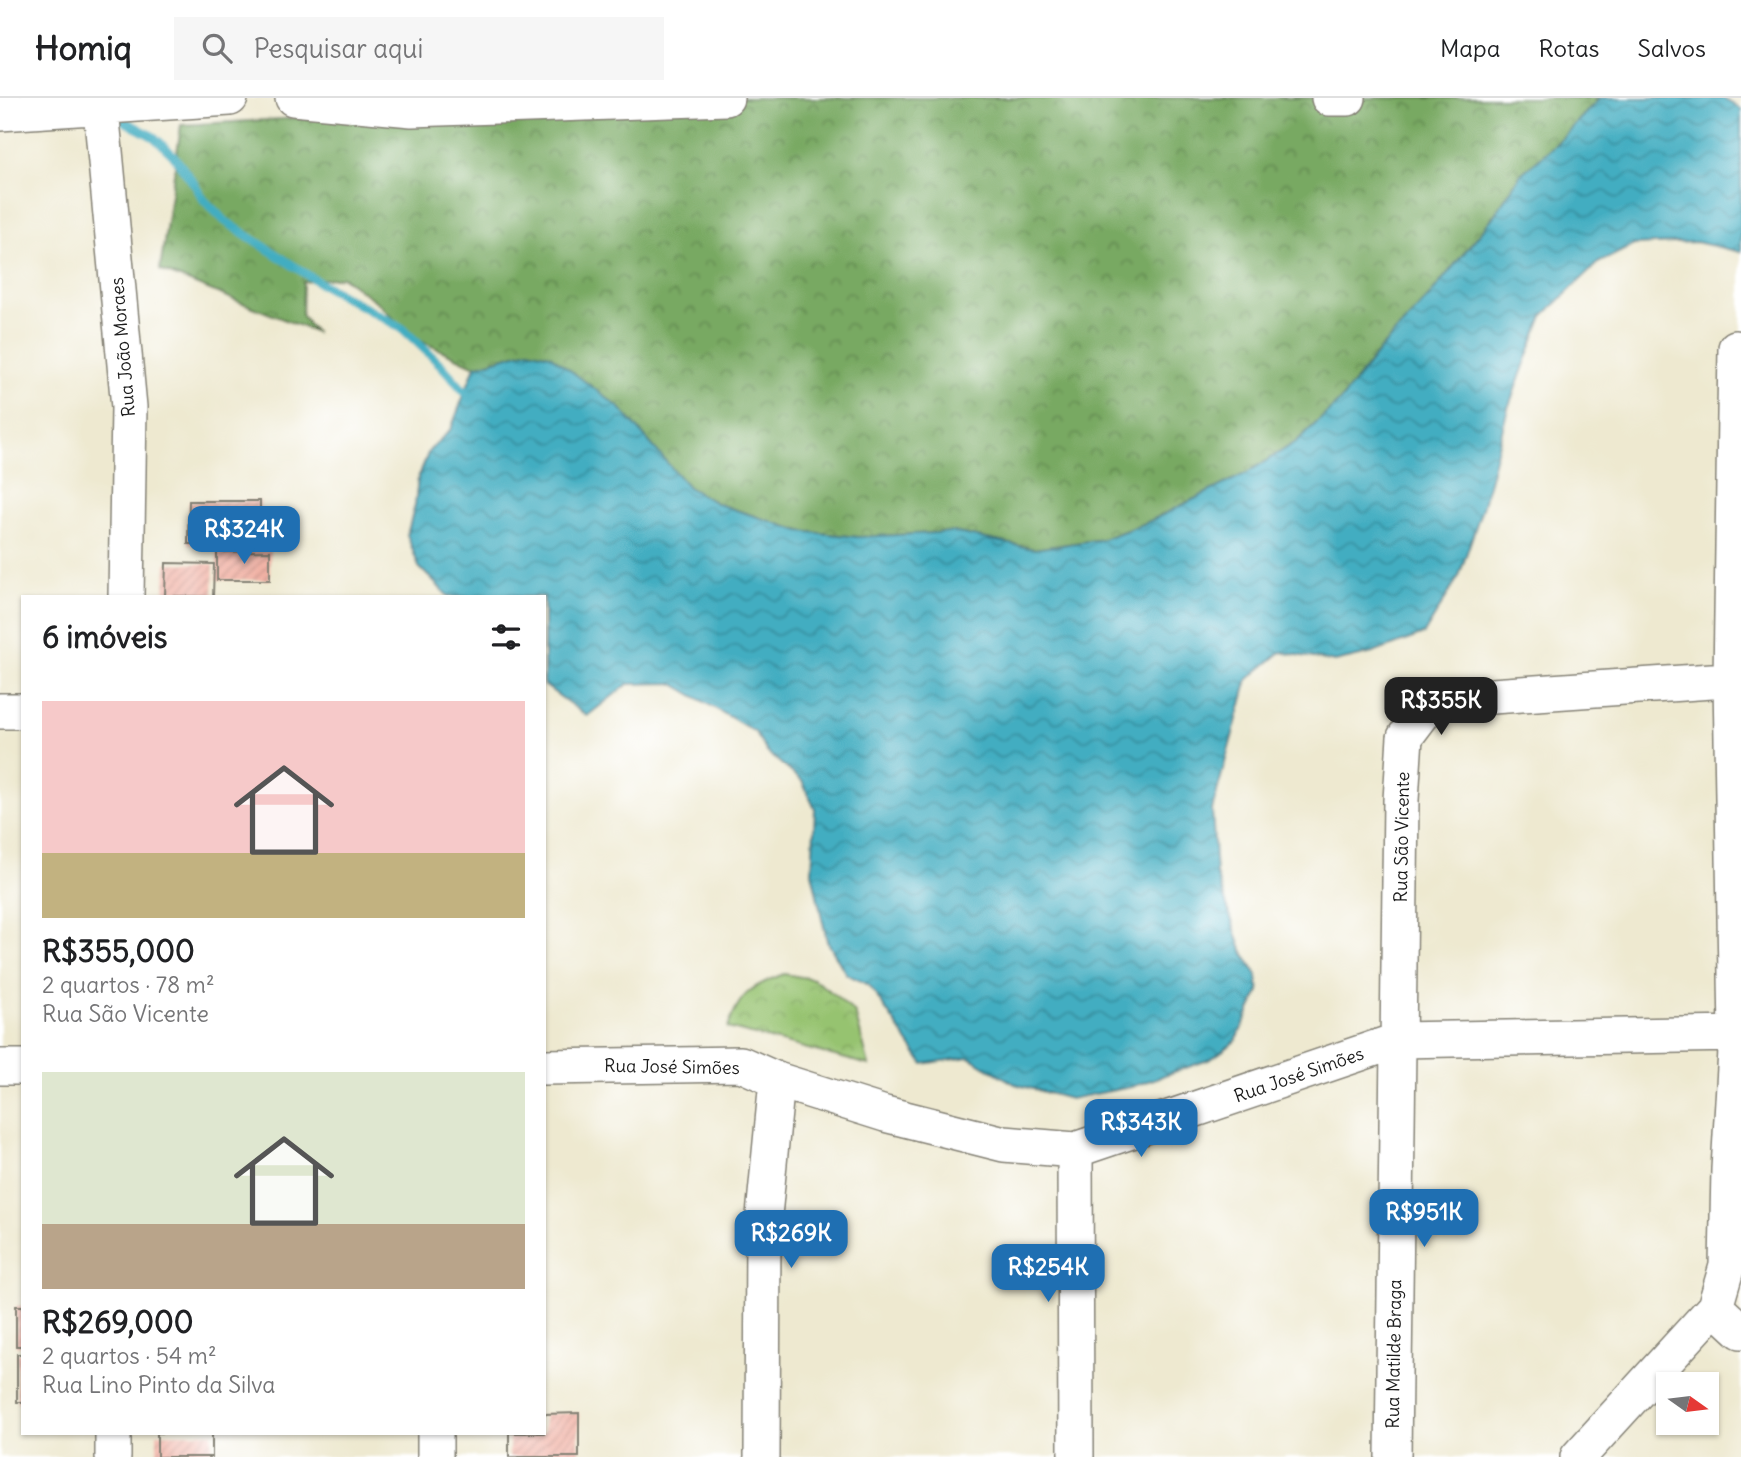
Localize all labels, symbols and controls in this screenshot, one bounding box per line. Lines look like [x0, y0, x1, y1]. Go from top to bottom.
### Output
search box [174, 17, 664, 80]
text: Homiq [35, 27, 132, 69]
icon: search [198, 29, 236, 67]
text: Pesquisar aqui [254, 32, 423, 65]
text: Mapa [1440, 33, 1500, 63]
text: Rotas [1538, 33, 1600, 63]
text: Salvos [1638, 33, 1706, 63]
street label: Rua João Moraes [105, 276, 140, 418]
pin: R$324K [187, 506, 301, 566]
text: R$324K [204, 514, 284, 543]
text: 6 imóveis [42, 618, 167, 656]
icon: filters [487, 618, 525, 656]
pin: R$355K [1384, 678, 1498, 737]
text: R$355K [1400, 685, 1482, 714]
icon: home [221, 747, 347, 873]
street label: Rua São Vicente [1389, 772, 1414, 902]
text: R$355,000 [42, 932, 195, 970]
text: 2 quartos · 78 m² [42, 970, 215, 999]
text: Rua São Vicente [42, 999, 209, 1028]
street label: Rua José Simões [1231, 1042, 1367, 1107]
street label: Rua José Simões [604, 1054, 740, 1079]
pin: R$343K [1084, 1100, 1198, 1159]
text: R$343K [1100, 1107, 1182, 1136]
icon: home [221, 1118, 347, 1244]
pin: R$951K [1367, 1190, 1481, 1249]
text: R$951K [1385, 1197, 1463, 1226]
pin: R$269K [734, 1210, 848, 1270]
text: R$269K [751, 1218, 831, 1247]
pin: R$254K [991, 1244, 1105, 1304]
text: R$254K [1008, 1252, 1088, 1281]
street label: Rua Matilde Braga [1381, 1279, 1406, 1429]
text: R$269,000 [42, 1303, 194, 1341]
text: 2 quartos · 54 m² [42, 1341, 217, 1370]
text: Rua Lino Pinto da Silva [42, 1370, 275, 1399]
north arrow [1656, 1372, 1718, 1435]
map controls [1656, 1372, 1719, 1435]

